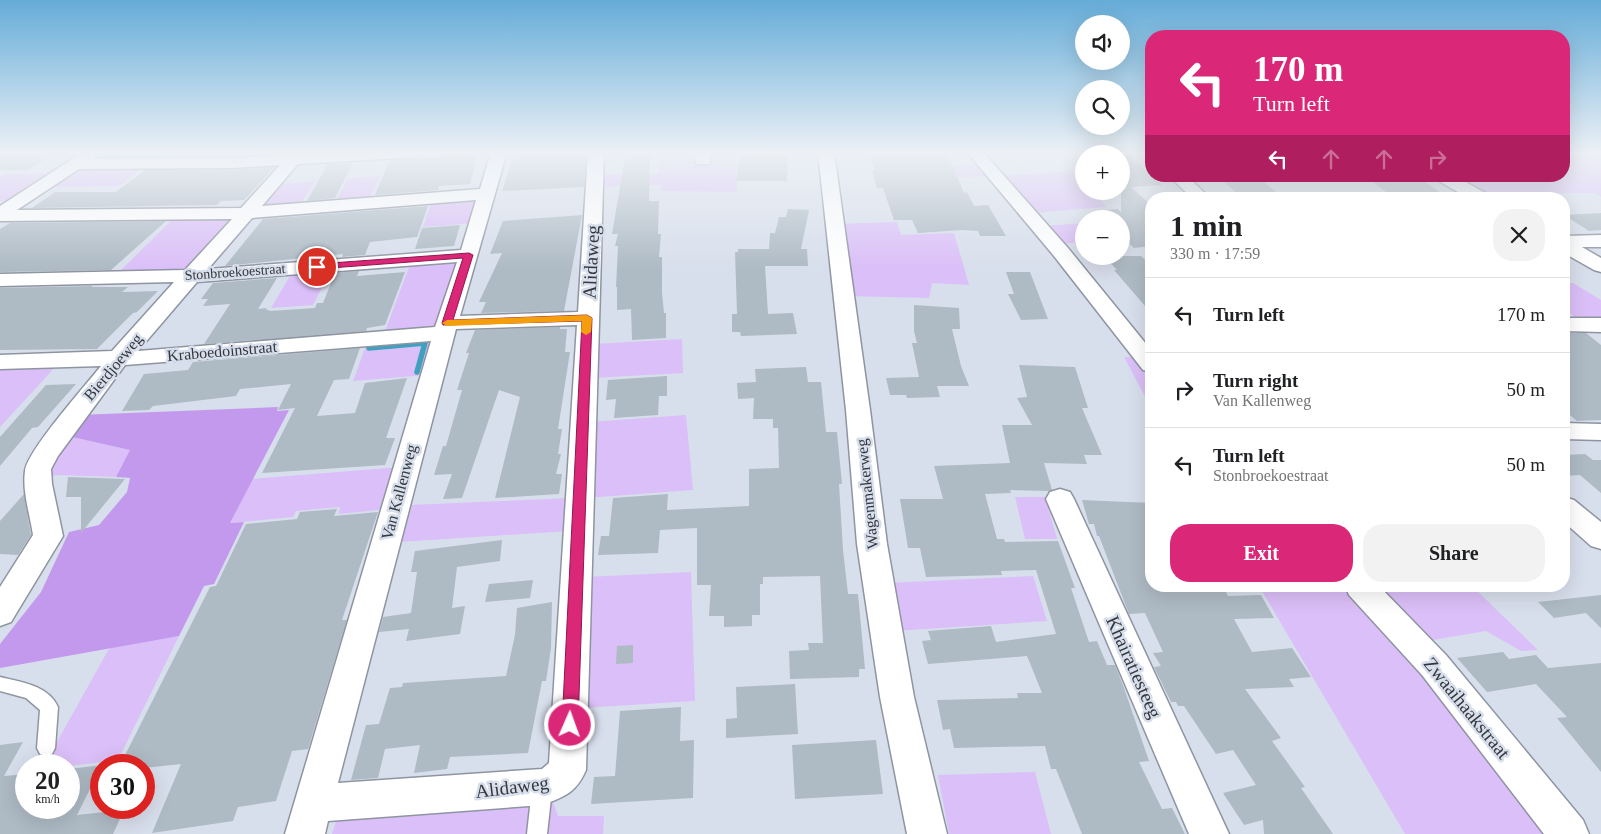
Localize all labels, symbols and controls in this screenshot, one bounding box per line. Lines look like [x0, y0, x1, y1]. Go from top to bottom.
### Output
map controls [1075, 15, 1130, 265]
button: sound [1075, 15, 1130, 70]
icon: left [1170, 50, 1235, 115]
text: 170 m [1253, 50, 1343, 89]
button: search [1075, 80, 1130, 135]
text: Turn left [1253, 91, 1330, 116]
button: + [1075, 145, 1130, 200]
icon: left [1264, 145, 1292, 173]
icon: ahead [1317, 145, 1345, 173]
icon: ahead [1370, 145, 1398, 173]
icon: right [1423, 145, 1451, 173]
text: 1 min [1170, 209, 1243, 242]
button: close [1493, 209, 1545, 261]
button: − [1075, 210, 1130, 265]
street label: Alidaweg [579, 224, 603, 299]
text: 330 m · 17:59 [1170, 245, 1260, 262]
pin [296, 246, 338, 288]
icon: arrive [303, 253, 331, 281]
street label: Stonbroekoestraat [184, 261, 286, 283]
icon: left [1170, 301, 1198, 329]
text: Turn left [1213, 304, 1285, 325]
text: 170 m [1497, 304, 1545, 325]
street label: Bierdjoeweg [80, 330, 147, 404]
street label: Kraboedoinstraat [166, 338, 278, 364]
text: Turn right [1213, 370, 1298, 391]
icon: right [1170, 376, 1198, 404]
text: 50 m [1506, 379, 1545, 400]
text: Van Kallenweg [1213, 392, 1311, 409]
street label: Wagenmakerweg [853, 438, 882, 550]
street label: Van Kallenweg [378, 442, 421, 542]
text: Turn left [1213, 445, 1285, 466]
icon: left [1170, 451, 1198, 479]
text: 50 m [1506, 454, 1545, 475]
text: Stonbroekoestraat [1213, 467, 1329, 484]
button: Exit [1170, 524, 1353, 582]
button: Share [1363, 524, 1545, 582]
street label: Khairatiesteeg [1102, 613, 1166, 722]
street label: Zwaaihaakstraat [1420, 653, 1515, 764]
position arrow [543, 698, 595, 750]
speed limit sign: 30 [90, 754, 155, 819]
text: 20 [35, 767, 60, 794]
street label: Alidaweg [474, 772, 550, 802]
text: km/h [35, 792, 60, 806]

